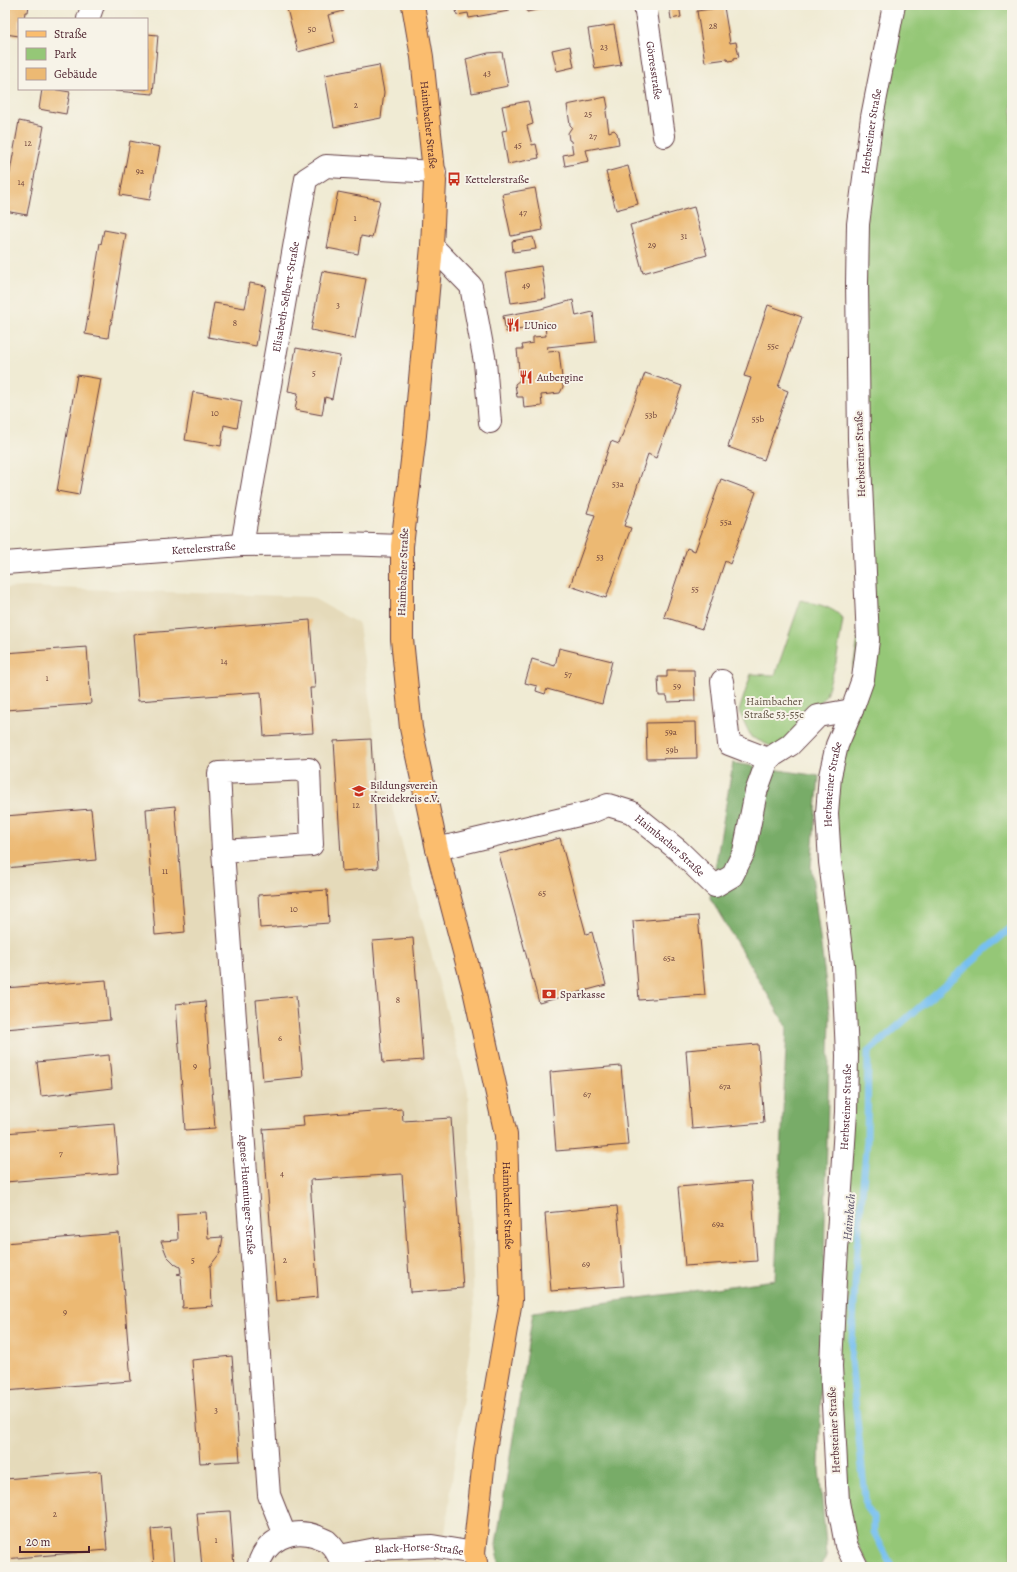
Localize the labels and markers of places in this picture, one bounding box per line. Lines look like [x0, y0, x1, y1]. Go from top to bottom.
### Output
bus stop icon: Kettelerstraße [446, 171, 462, 187]
place label: Kettelerstraße [465, 172, 529, 187]
restaurant icon: L'Unico [505, 317, 521, 333]
place label: L'Unico [524, 318, 557, 333]
restaurant icon: Aubergine [518, 369, 534, 385]
place label: Aubergine [536, 370, 584, 385]
place label: Bildungsverein Kreidekreis e.V. [370, 778, 440, 806]
school or university icon: Bildungsverein Kreidekreis e.V. [351, 783, 367, 799]
bank icon: Sparkasse [541, 986, 557, 1002]
place label: Sparkasse [560, 987, 605, 1002]

